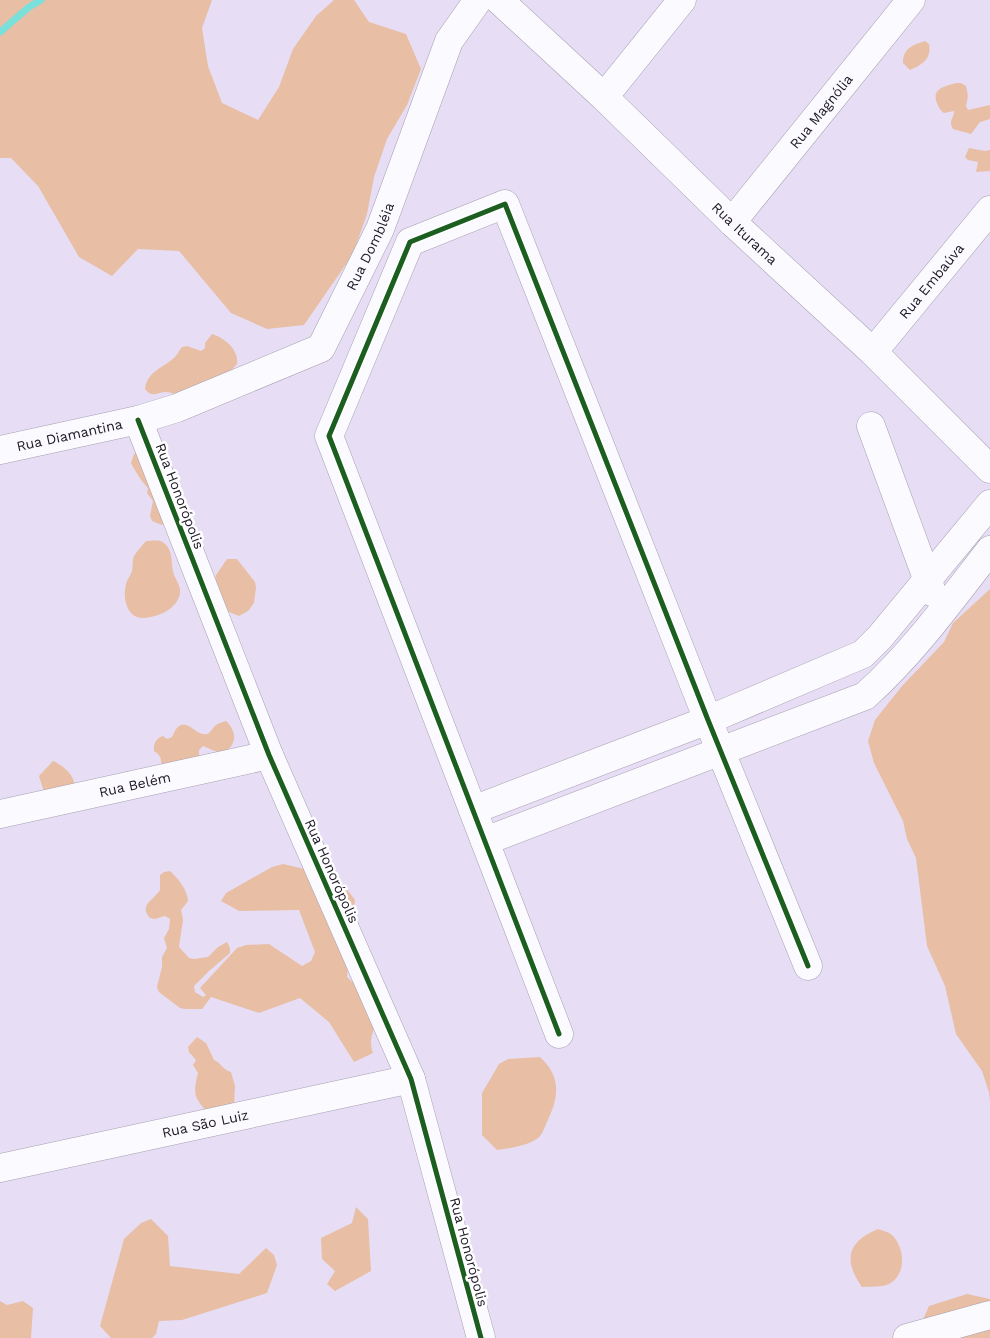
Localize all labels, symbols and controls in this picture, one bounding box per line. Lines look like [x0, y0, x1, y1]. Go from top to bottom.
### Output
street label: Rua Magnólia [787, 71, 856, 152]
street label: Rua Iturama [709, 199, 781, 268]
street label: Rua Dombléia [343, 200, 397, 293]
street label: Rua Embaúva [896, 240, 967, 322]
street label: Rua Diamantina [15, 416, 124, 454]
street label: Rua Honorópolis [152, 441, 208, 551]
street label: Rua Belém [97, 769, 172, 800]
street label: Rua Honorópolis [302, 816, 362, 926]
street label: Rua São Luiz [160, 1106, 250, 1141]
street label: Rua Honorópolis [447, 1196, 491, 1308]

